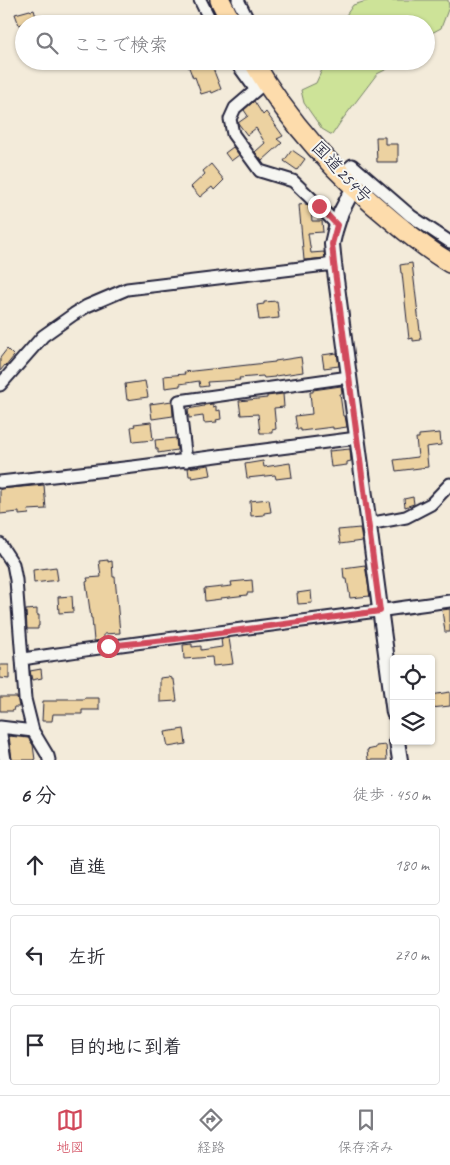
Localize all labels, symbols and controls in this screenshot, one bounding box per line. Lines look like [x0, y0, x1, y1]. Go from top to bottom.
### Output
search box [15, 15, 435, 70]
icon: search [33, 29, 61, 57]
text: ここで検索 [73, 33, 168, 57]
street label: 国道254号 [307, 136, 377, 208]
route end [308, 195, 331, 218]
route start [97, 635, 120, 658]
map controls [390, 655, 435, 745]
button: locate [390, 655, 435, 700]
button: layers [390, 700, 435, 745]
text: 6 分 [20, 782, 56, 808]
text: 徒歩 · 450 m [353, 785, 430, 805]
icon: ahead [21, 851, 49, 879]
text: 直進 [68, 855, 106, 879]
text: 180 m [395, 855, 429, 875]
icon: left [21, 941, 49, 969]
text: 左折 [68, 945, 106, 969]
text: 270 m [395, 945, 429, 965]
icon: arrive [21, 1031, 49, 1059]
text: 目的地に到着 [68, 1035, 182, 1059]
tab: 地図 [56, 1106, 84, 1156]
tab: 経路 [197, 1106, 225, 1156]
tab: 保存済み [338, 1106, 394, 1156]

